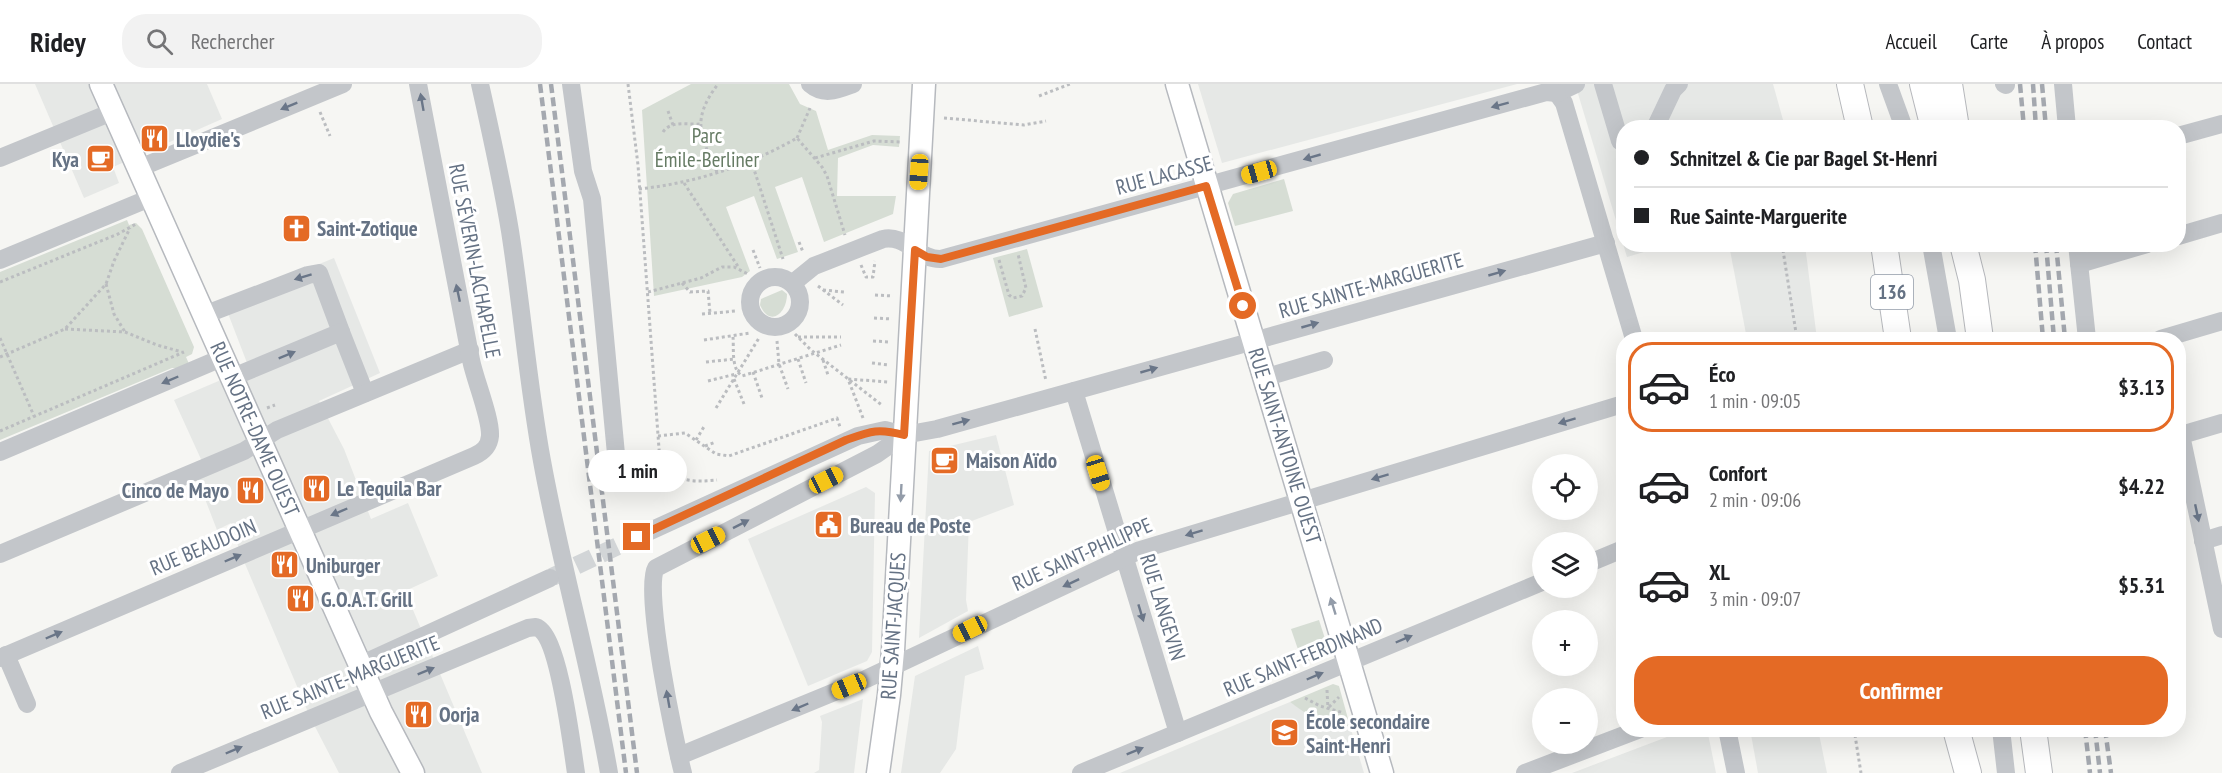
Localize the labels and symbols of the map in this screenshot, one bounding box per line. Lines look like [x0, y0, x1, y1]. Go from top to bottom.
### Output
one-way arrow [417, 92, 426, 111]
one-way arrow [1491, 101, 1509, 110]
one-way arrow [280, 102, 298, 111]
park label: Parc Émile-Berliner [655, 122, 759, 173]
restaurant icon: Lloydie's [139, 123, 171, 155]
place label: Lloydie's [176, 126, 240, 153]
cafe icon: Kya [84, 143, 116, 175]
place label: Kya [52, 146, 79, 173]
street label: RUE LACASSE [1113, 149, 1215, 201]
one-way arrow [1303, 152, 1321, 162]
car [909, 153, 929, 191]
car [1239, 158, 1279, 186]
street label: RUE SÉVERIN-LACHAPELLE [443, 161, 507, 361]
church icon: Saint-Zotique [280, 212, 312, 244]
place label: Saint-Zotique [317, 215, 418, 242]
street label: RUE SAINTE-MARGUERITE [1276, 246, 1466, 324]
one-way arrow [1489, 268, 1507, 277]
one-way arrow [294, 273, 312, 282]
road number: 136 [1871, 275, 1913, 309]
one-way arrow [453, 283, 462, 302]
route start [1229, 292, 1256, 319]
one-way arrow [1301, 320, 1319, 330]
street label: RUE NOTRE-DAME OUEST [204, 337, 306, 521]
street label: RUE SAINT-ANTOINE OUEST [1242, 345, 1328, 548]
one-way arrow [278, 350, 296, 360]
one-way arrow [1141, 365, 1159, 374]
one-way arrow [160, 375, 178, 385]
one-way arrow [953, 417, 971, 426]
one-way arrow [1558, 417, 1576, 426]
cafe icon: Maison Aïdo [929, 444, 961, 476]
place label: Maison Aïdo [966, 447, 1057, 474]
callout: 1 min [588, 450, 686, 492]
car [1084, 453, 1112, 493]
car [806, 464, 846, 496]
restaurant icon: Le Tequila Bar [300, 472, 332, 504]
one-way arrow [1371, 473, 1389, 482]
restaurant icon: Cinco de Mayo [234, 474, 266, 506]
place label: Le Tequila Bar [337, 475, 442, 502]
place label: Cinco de Mayo [122, 477, 229, 504]
one-way arrow [897, 484, 906, 503]
one-way arrow [2193, 504, 2202, 523]
one-way arrow [331, 508, 348, 517]
public building icon: Bureau de Poste [813, 509, 845, 541]
street label: RUE SAINT-PHILIPPE [1008, 511, 1156, 597]
street label: RUE BEAUDOIN [146, 512, 260, 582]
place label: Bureau de Poste [850, 512, 971, 539]
one-way arrow [732, 520, 749, 529]
route end [623, 523, 650, 550]
car [688, 524, 728, 556]
one-way arrow [1185, 529, 1203, 539]
restaurant icon: Uniburger [269, 549, 301, 581]
street label: RUE LANGEVIN [1134, 551, 1192, 663]
place label: Uniburger [306, 552, 381, 579]
street label: RUE SAINT-JACQUES [874, 552, 912, 700]
one-way arrow [224, 553, 242, 562]
one-way arrow [1062, 578, 1079, 587]
restaurant icon: G.O.A.T. Grill [284, 583, 316, 615]
place label: G.O.A.T. Grill [321, 586, 413, 613]
one-way arrow [1328, 597, 1337, 615]
one-way arrow [1137, 604, 1146, 622]
street label: RUE SAINT-FERDINAND [1219, 611, 1387, 703]
car [950, 613, 990, 645]
street label: RUE SAINTE-MARGUERITE [257, 629, 443, 725]
one-way arrow [45, 630, 63, 640]
one-way arrow [1395, 634, 1413, 644]
one-way arrow [418, 665, 436, 675]
car [829, 671, 869, 701]
one-way arrow [1307, 671, 1325, 681]
one-way arrow [663, 689, 672, 708]
restaurant icon: Oorja [402, 698, 434, 730]
place label: Oorja [439, 701, 480, 728]
one-way arrow [791, 702, 809, 712]
place label: École secondaire Saint-Henri [1306, 708, 1430, 759]
school or university icon: École secondaire Saint-Henri [1269, 717, 1301, 749]
one-way arrow [225, 745, 243, 755]
one-way arrow [1127, 746, 1145, 756]

